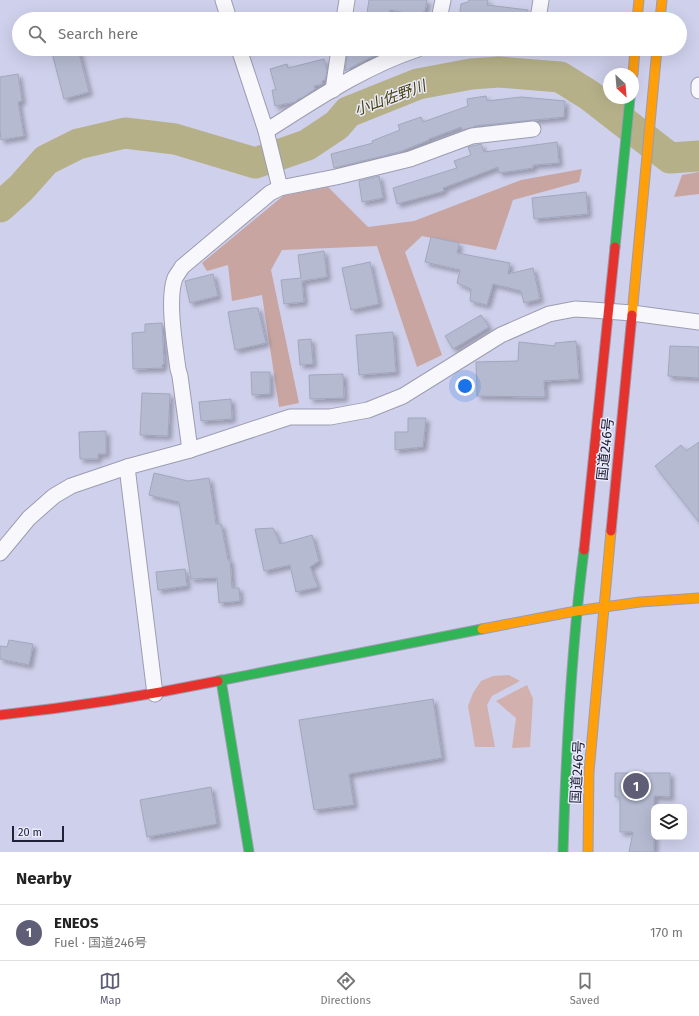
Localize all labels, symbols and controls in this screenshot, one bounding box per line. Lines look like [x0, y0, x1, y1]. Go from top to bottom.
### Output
search box [12, 12, 687, 56]
icon: search [26, 23, 48, 45]
text: Search here [58, 25, 138, 43]
north arrow [603, 68, 639, 104]
water label: 小山佐野川 [352, 76, 430, 119]
your location [455, 376, 475, 396]
street label: 国道246号 [594, 417, 617, 482]
street label: 国道246号 [567, 740, 588, 804]
pin: 1 [623, 771, 649, 801]
map controls [651, 804, 687, 840]
button: layers [651, 804, 687, 840]
scale bar [12, 824, 64, 843]
text: 20 m [18, 826, 42, 839]
text: Nearby [16, 868, 71, 889]
text: ENEOS [54, 914, 98, 932]
text: 1 [26, 925, 32, 940]
text: 170 m [650, 925, 683, 940]
text: Fuel · 国道246号 [54, 935, 147, 950]
tab: Map [99, 970, 121, 1007]
tab: Directions [320, 970, 371, 1007]
tab: Saved [570, 970, 600, 1007]

